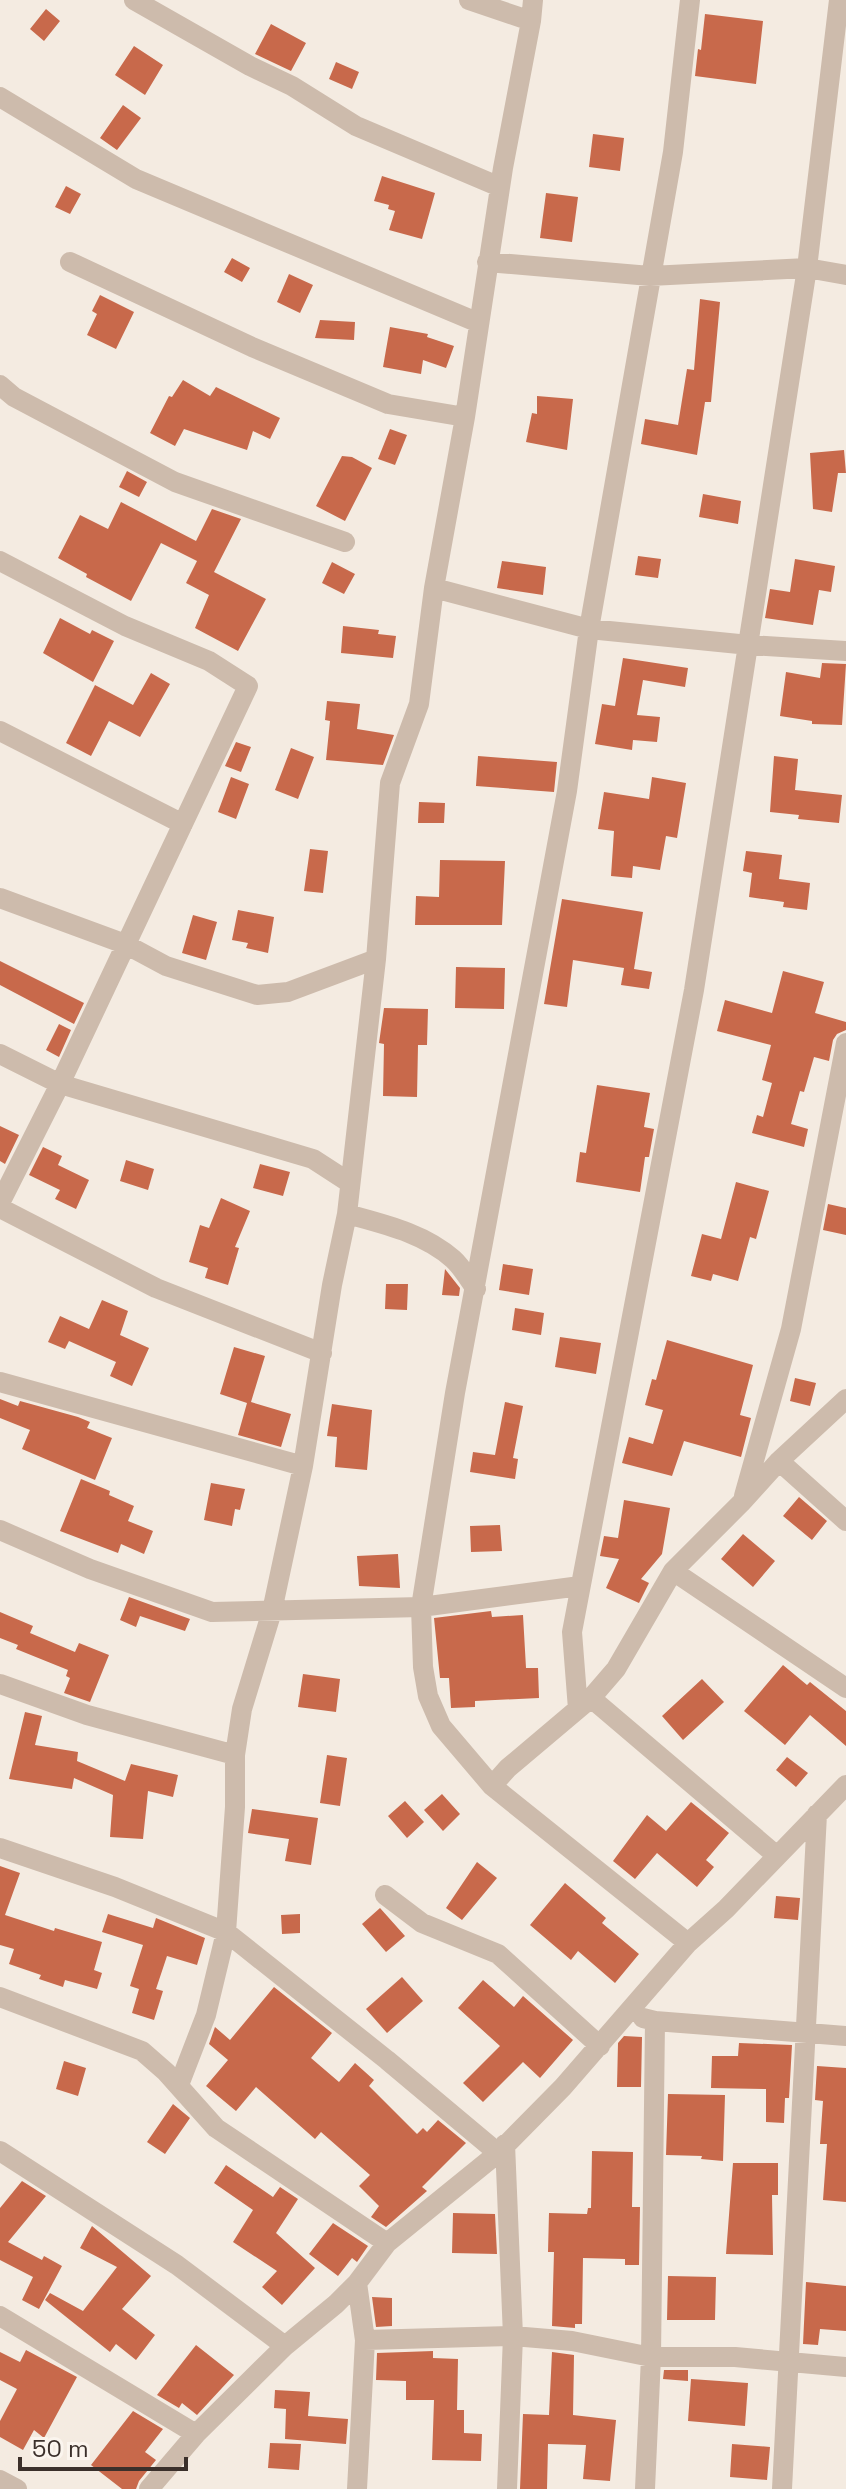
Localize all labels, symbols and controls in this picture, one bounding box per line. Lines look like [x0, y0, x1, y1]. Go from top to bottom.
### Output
scale bar [20, 2421, 186, 2471]
text: 50 m [32, 2433, 89, 2464]

